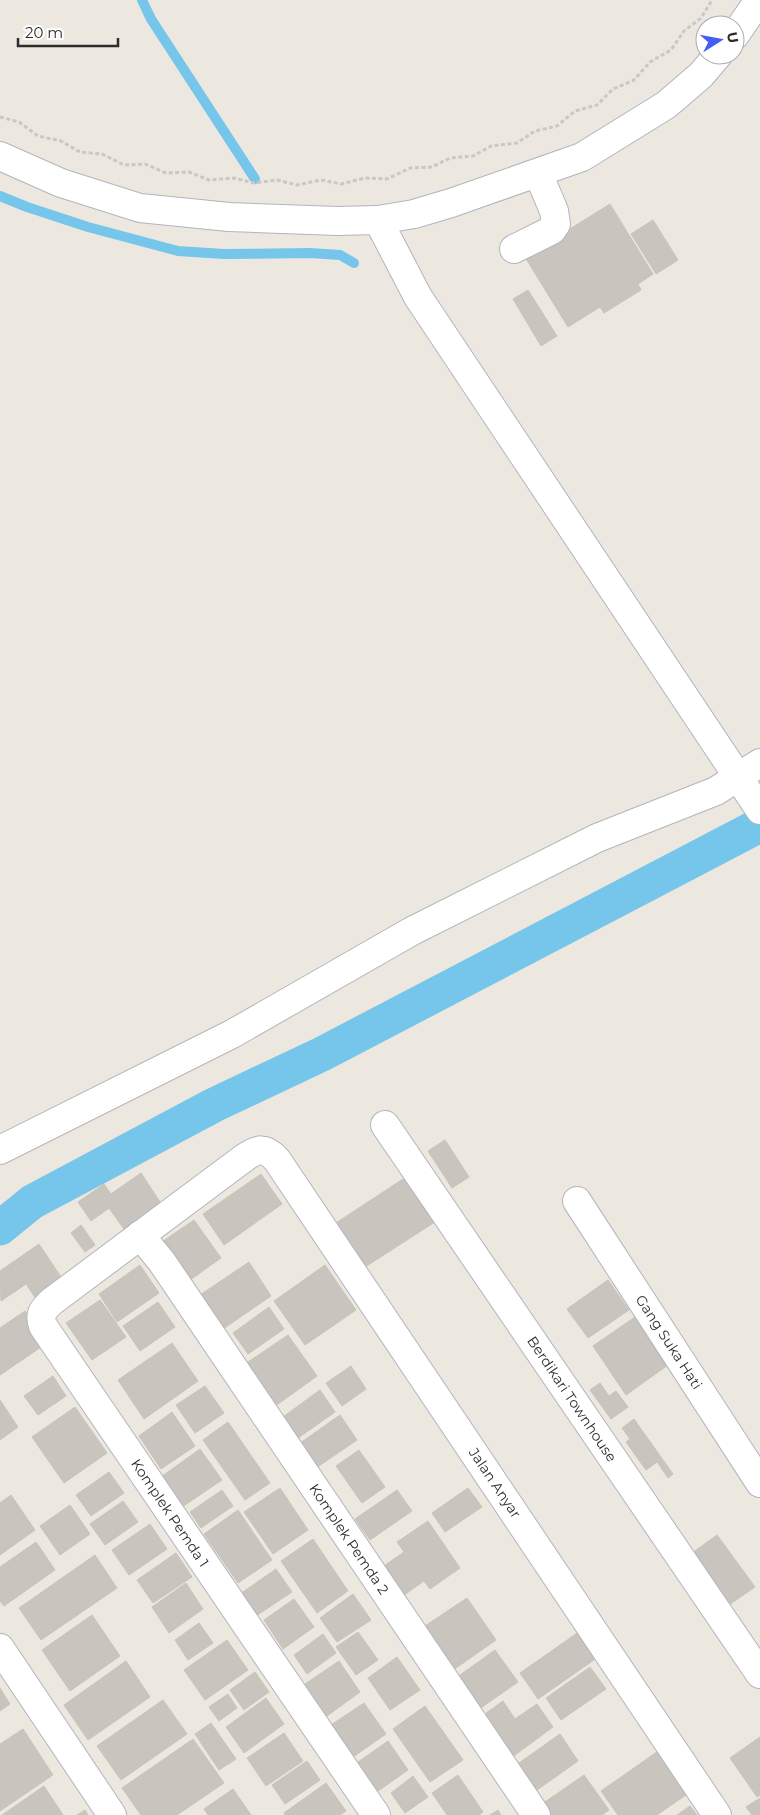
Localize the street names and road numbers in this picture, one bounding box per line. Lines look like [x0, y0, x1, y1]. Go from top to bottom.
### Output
street label: Gang Suka Hati [632, 1291, 706, 1393]
street label: Berdikari Townhouse [523, 1333, 621, 1465]
street label: Jalan Anyar [464, 1444, 525, 1522]
street label: Komplek Pemda 1 [127, 1455, 213, 1571]
street label: Komplek Pemda 2 [305, 1480, 393, 1598]

